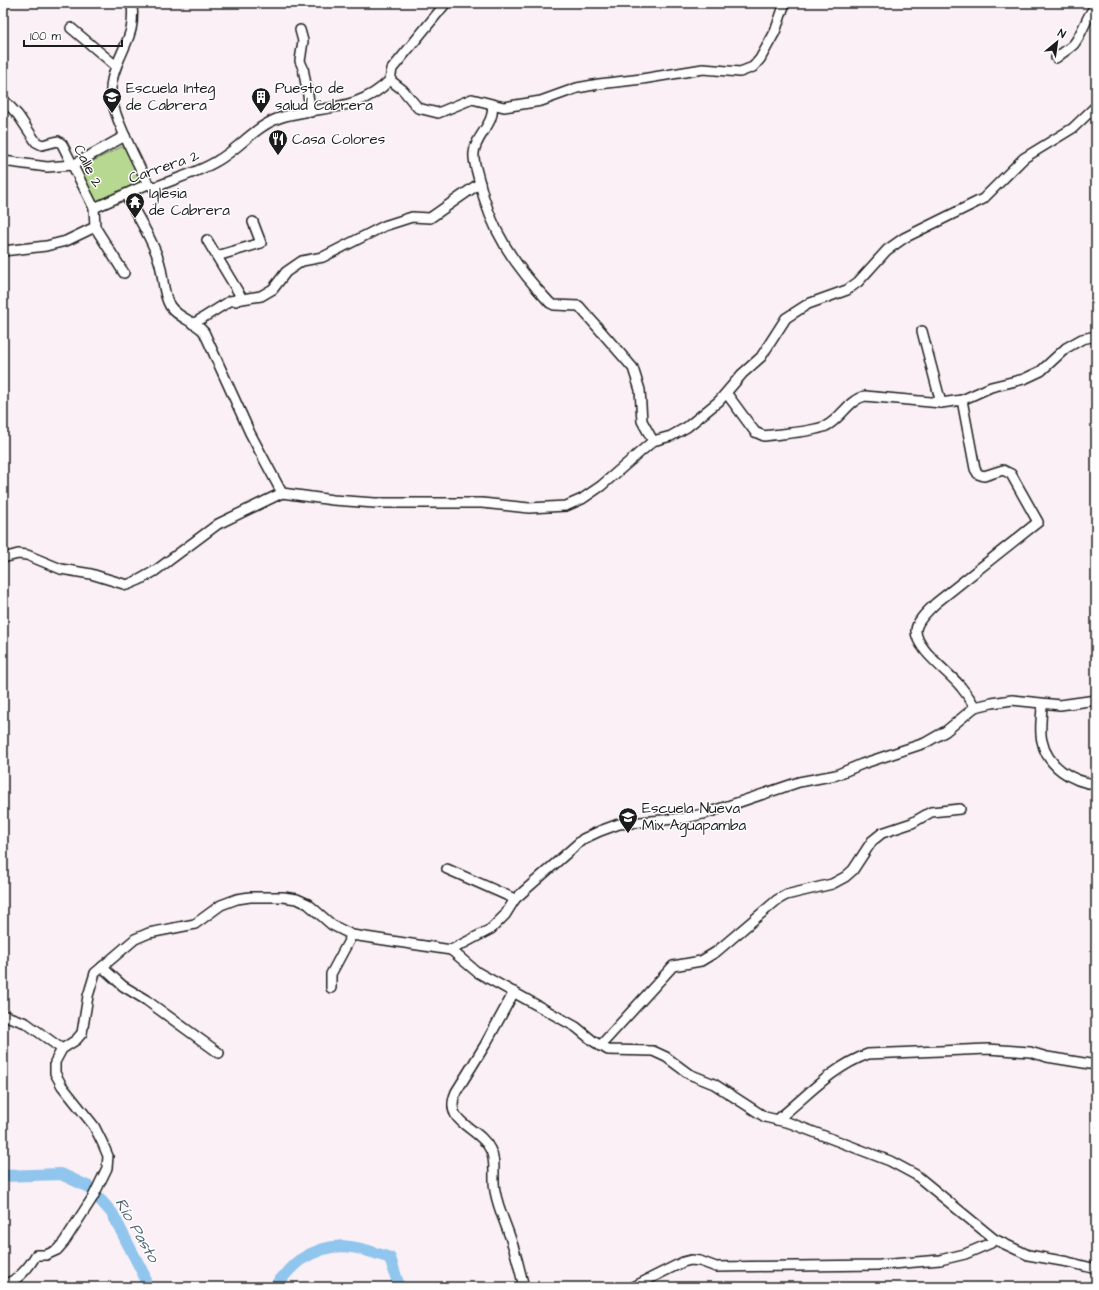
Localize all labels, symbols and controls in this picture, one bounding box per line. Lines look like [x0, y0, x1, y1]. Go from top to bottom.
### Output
scale bar [24, 22, 122, 48]
north arrow [1037, 22, 1077, 62]
text: N [1055, 25, 1068, 42]
text: 100 m [30, 28, 61, 45]
place label: Escuela Integ de Cabrera [126, 78, 216, 116]
place label: Puesto de salud Cabrera [275, 78, 373, 116]
school or university icon: Escuela Integ de Cabrera [101, 86, 123, 114]
building icon: Puesto de salud Cabrera [250, 86, 272, 114]
restaurant icon: Casa Colores [267, 128, 289, 156]
place label: Casa Colores [292, 129, 386, 150]
street label: Calle 2 [68, 141, 108, 191]
street label: Carrera 2 [126, 145, 203, 189]
place label: Iglesia de Cabrera [149, 183, 230, 221]
temple icon: Iglesia de Cabrera [124, 191, 146, 219]
place label: Escuela Nueva Mix Aguapamba [642, 798, 746, 837]
school or university icon: Escuela Nueva Mix Aguapamba [617, 806, 639, 834]
water label: Río Pasto [110, 1194, 165, 1267]

